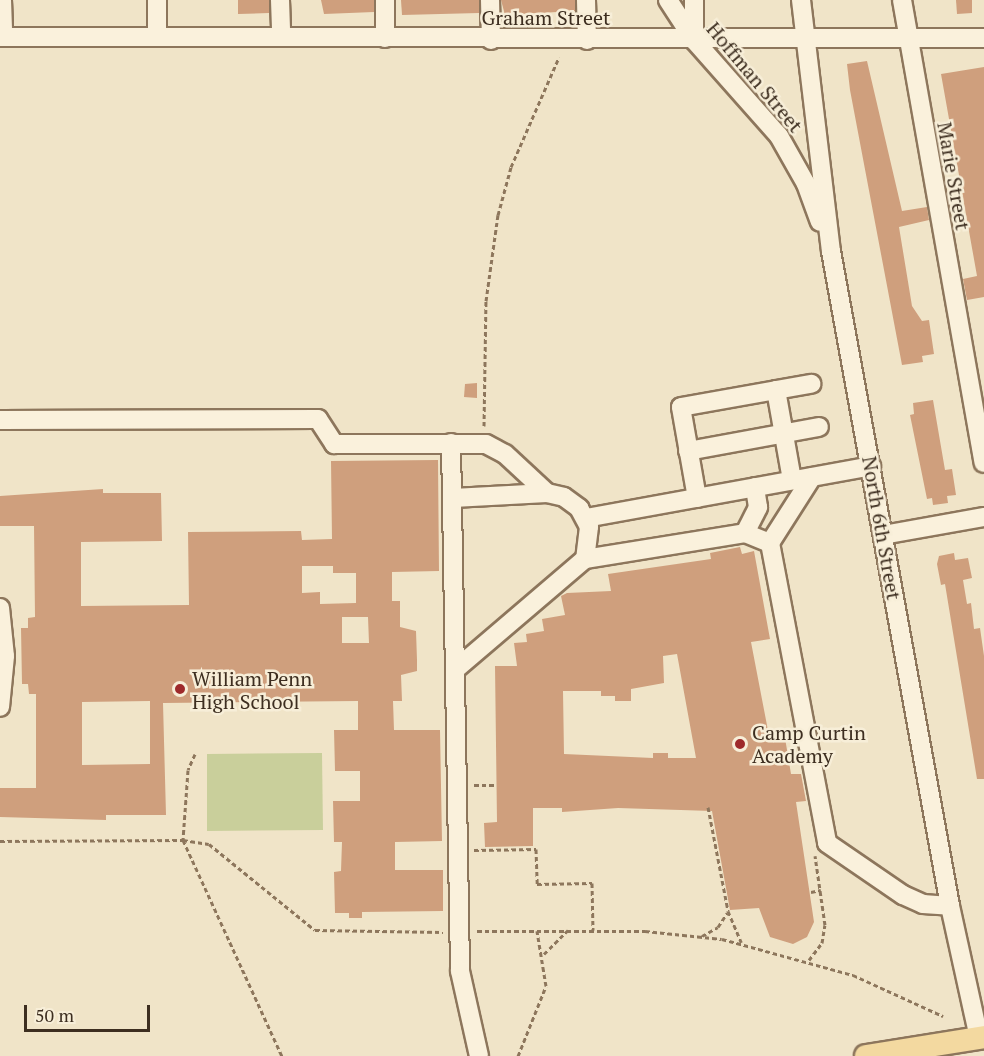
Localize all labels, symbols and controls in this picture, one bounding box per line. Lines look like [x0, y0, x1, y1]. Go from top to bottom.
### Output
street label: Graham Street [482, 5, 610, 29]
street label: Hoffman Street [702, 17, 808, 137]
street label: Marie Street [933, 120, 975, 232]
street label: North 6th Street [858, 454, 906, 602]
place label: William Penn High School [192, 666, 312, 713]
marker: William Penn High School [173, 682, 187, 696]
place label: Camp Curtin Academy [752, 720, 866, 767]
marker: Camp Curtin Academy [733, 737, 747, 751]
scale bar [27, 993, 153, 1031]
text: 50 m [35, 1003, 74, 1027]

